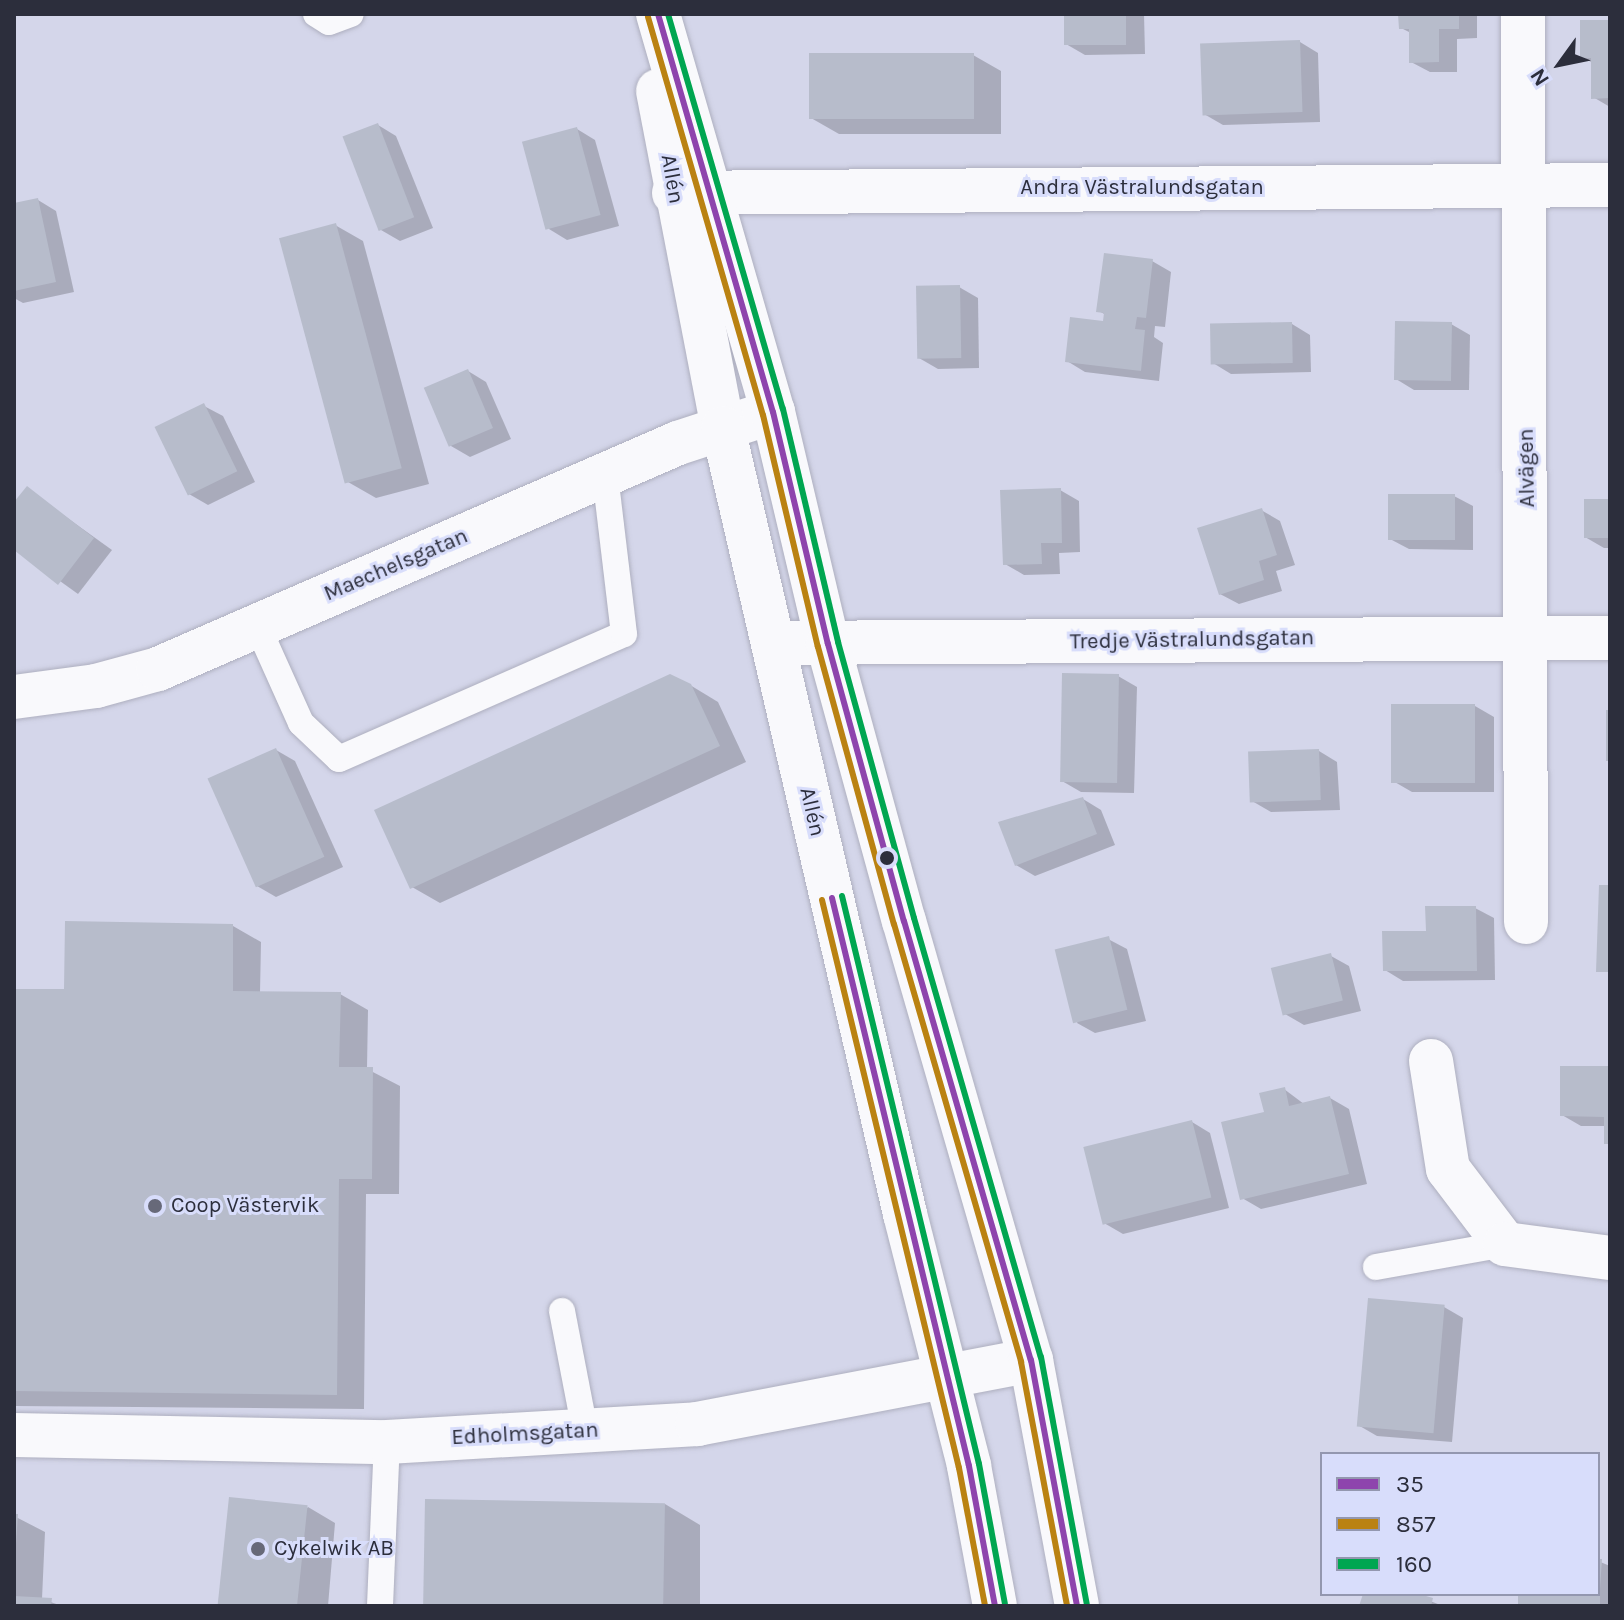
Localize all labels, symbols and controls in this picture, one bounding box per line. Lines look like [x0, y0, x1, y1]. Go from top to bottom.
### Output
north arrow [1520, 24, 1600, 104]
text: N [1525, 63, 1555, 91]
street label: Allén [655, 152, 689, 206]
street label: Andra Västralundsgatan [1020, 175, 1264, 201]
street label: Alvägen [1513, 428, 1541, 508]
street label: Maechelsgatan [320, 523, 472, 607]
street label: Tredje Västralundsgatan [1070, 625, 1314, 655]
street label: Allén [794, 785, 830, 839]
unlabelled marker [879, 850, 895, 866]
place label: Coop Västervik [171, 1193, 319, 1219]
marker: Coop Västervik [146, 1197, 164, 1215]
street label: Edholmsgatan [451, 1417, 599, 1451]
legend [1320, 1452, 1600, 1596]
text: 35 [1396, 1470, 1424, 1498]
text: 857 [1396, 1510, 1436, 1538]
place label: Cykelwik AB [274, 1536, 394, 1562]
marker: Cykelwik AB [249, 1540, 267, 1558]
text: 160 [1396, 1550, 1432, 1578]

